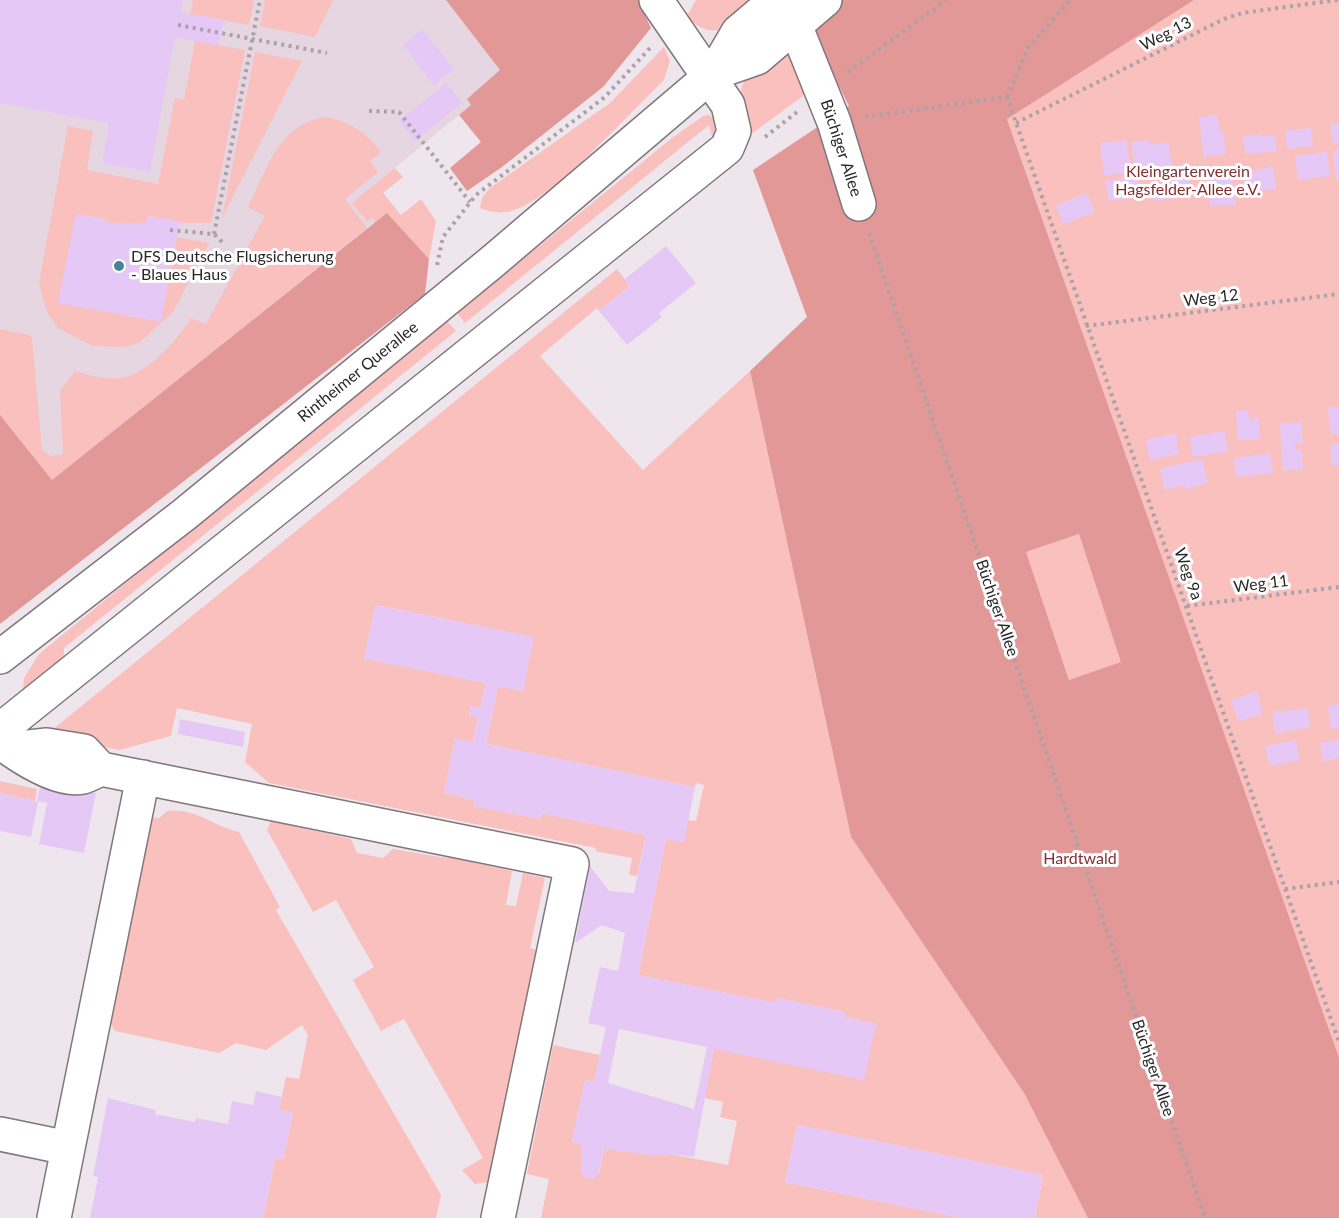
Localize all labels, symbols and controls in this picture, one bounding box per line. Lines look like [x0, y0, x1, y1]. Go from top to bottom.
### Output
street label: Weg 13 [1137, 13, 1195, 55]
street label: Büchiger Allee [816, 97, 866, 199]
park label: Kleingartenverein Hagsfelder-Allee e.V. [1115, 162, 1261, 200]
place label: DFS Deutsche Flugsicherung - Blaues Haus [131, 247, 334, 285]
marker: DFS Deutsche Flugsicherung - Blaues Haus [112, 259, 126, 273]
street label: Weg 12 [1182, 285, 1240, 311]
street label: Rintheimer Querallee [294, 318, 422, 426]
street label: Weg 9a [1170, 545, 1206, 603]
street label: Büchiger Allee [971, 557, 1023, 659]
street label: Weg 11 [1232, 571, 1290, 597]
park label: Hardtwald [1043, 849, 1117, 869]
street label: Büchiger Allee [1127, 1017, 1179, 1119]

